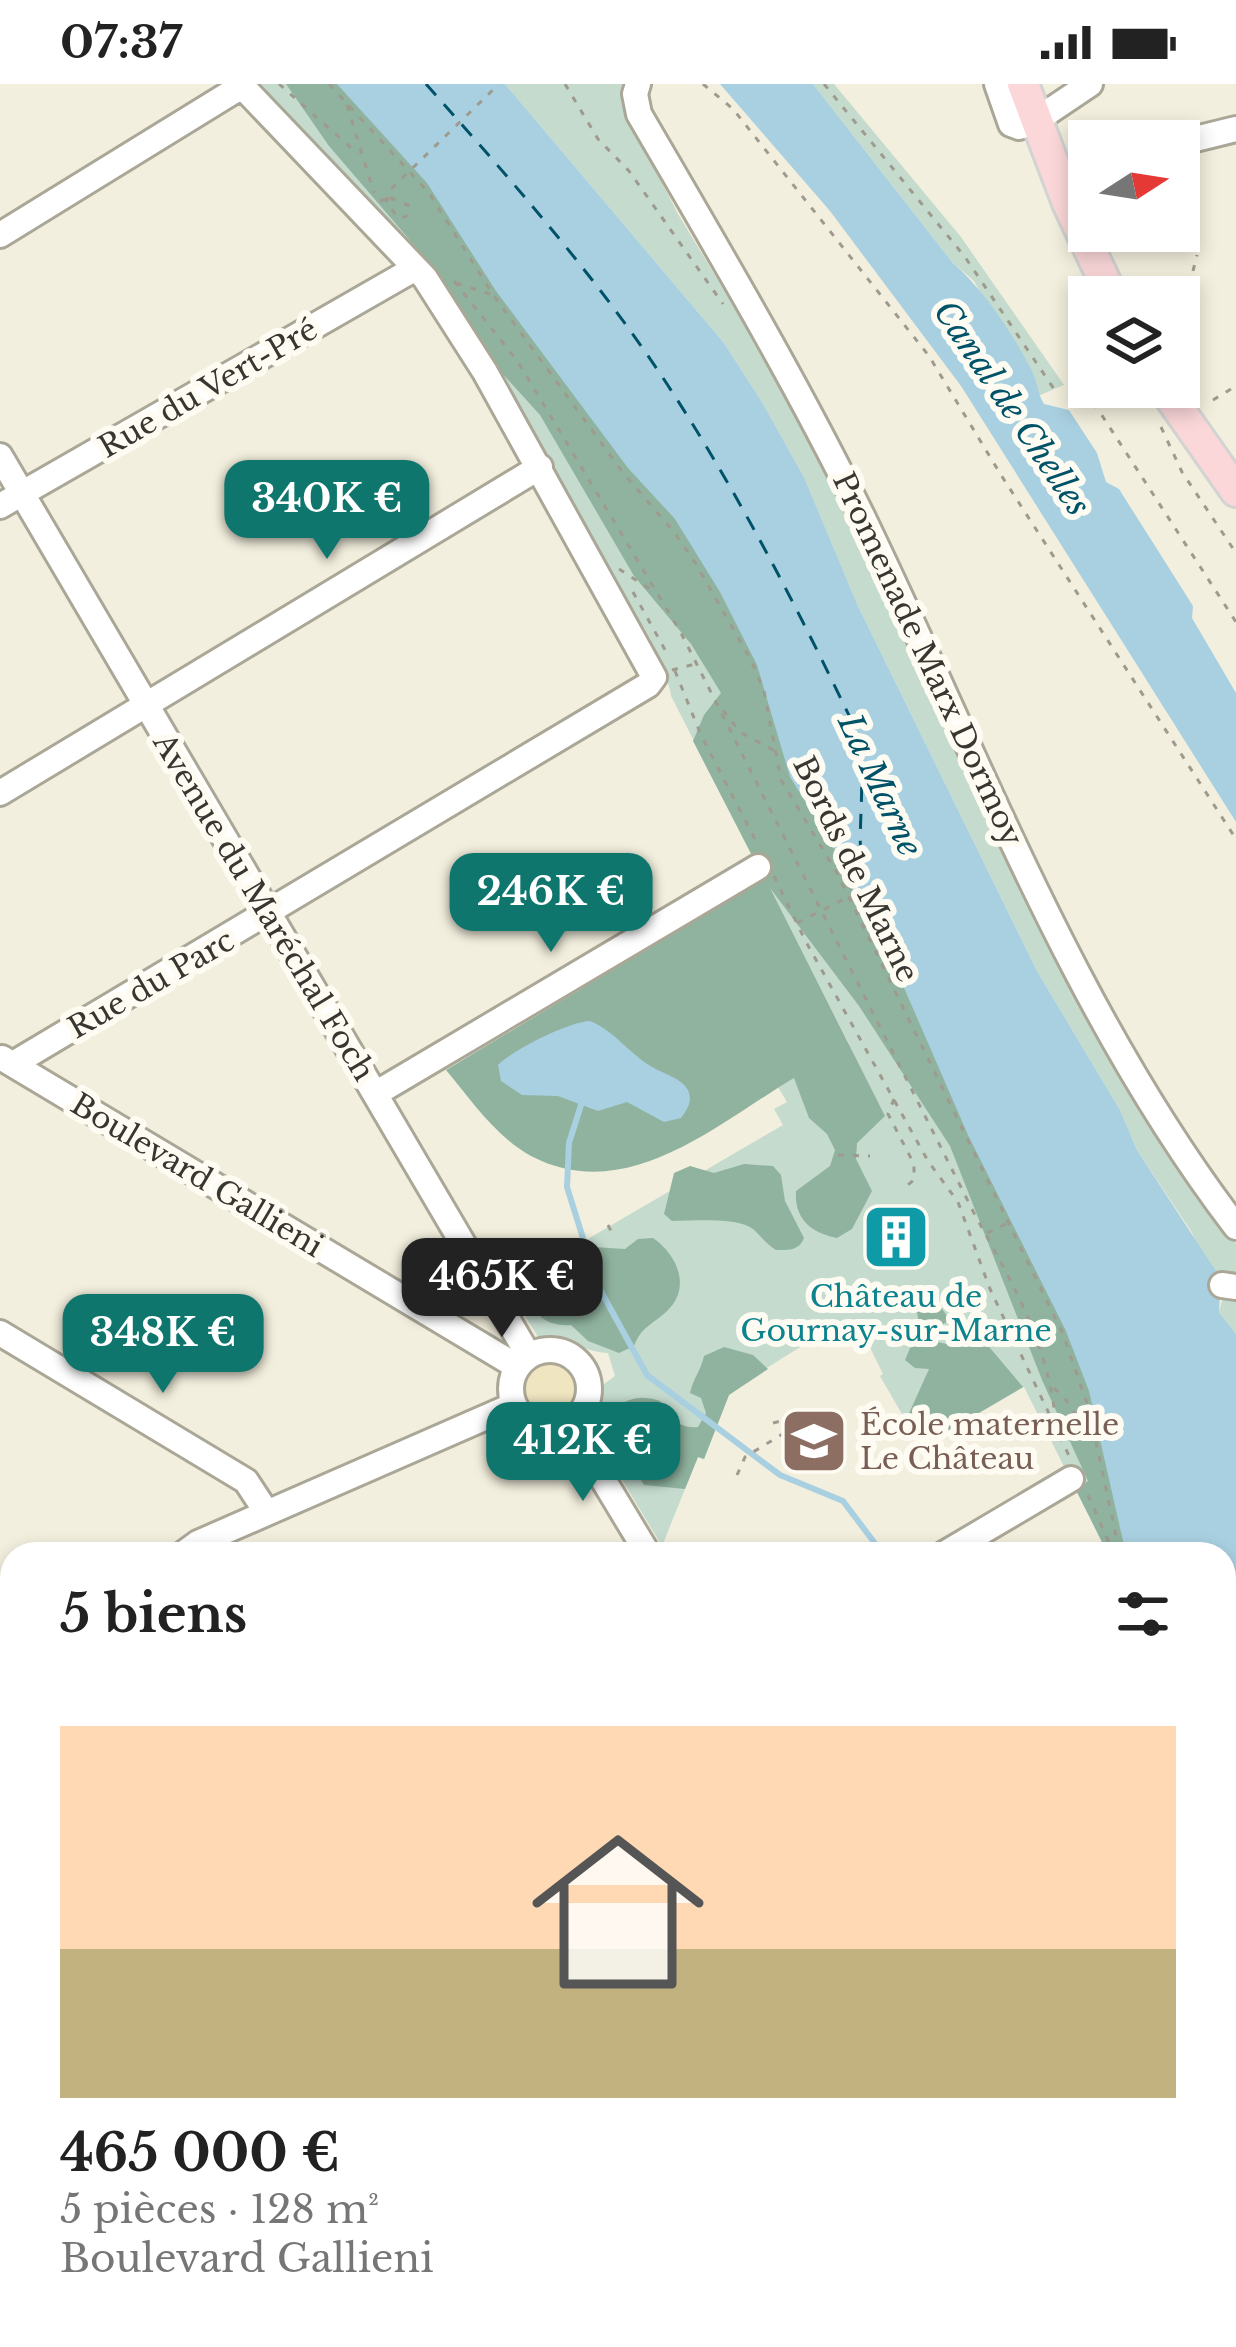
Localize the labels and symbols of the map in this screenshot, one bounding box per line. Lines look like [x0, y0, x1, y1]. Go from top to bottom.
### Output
north arrow [1068, 120, 1200, 252]
water label: Canal de Chelles [925, 293, 1099, 523]
street label: Rue du Vert-Pré [92, 310, 324, 466]
pin: 340K € [229, 460, 425, 562]
street label: Promenade Marx Dormoy [825, 466, 1031, 852]
water label: La Marne [829, 706, 931, 863]
street label: Avenue du Maréchal Foch [145, 726, 383, 1088]
street label: Bords de Marne [785, 750, 927, 988]
pin: 246K € [453, 853, 649, 955]
street label: Rue du Parc [61, 922, 241, 1046]
street label: Boulevard Gallieni [64, 1085, 330, 1265]
building icon: Château de Gournay-sur-Marne [861, 1202, 931, 1272]
pin: 465K € [404, 1238, 600, 1340]
place label: Château de Gournay-sur-Marne [740, 1278, 1052, 1349]
pin: 348K € [65, 1294, 261, 1396]
pin: 412K € [485, 1402, 681, 1504]
school or university icon: École maternelle Le Château [779, 1406, 849, 1476]
place label: École maternelle Le Château [860, 1406, 1119, 1477]

